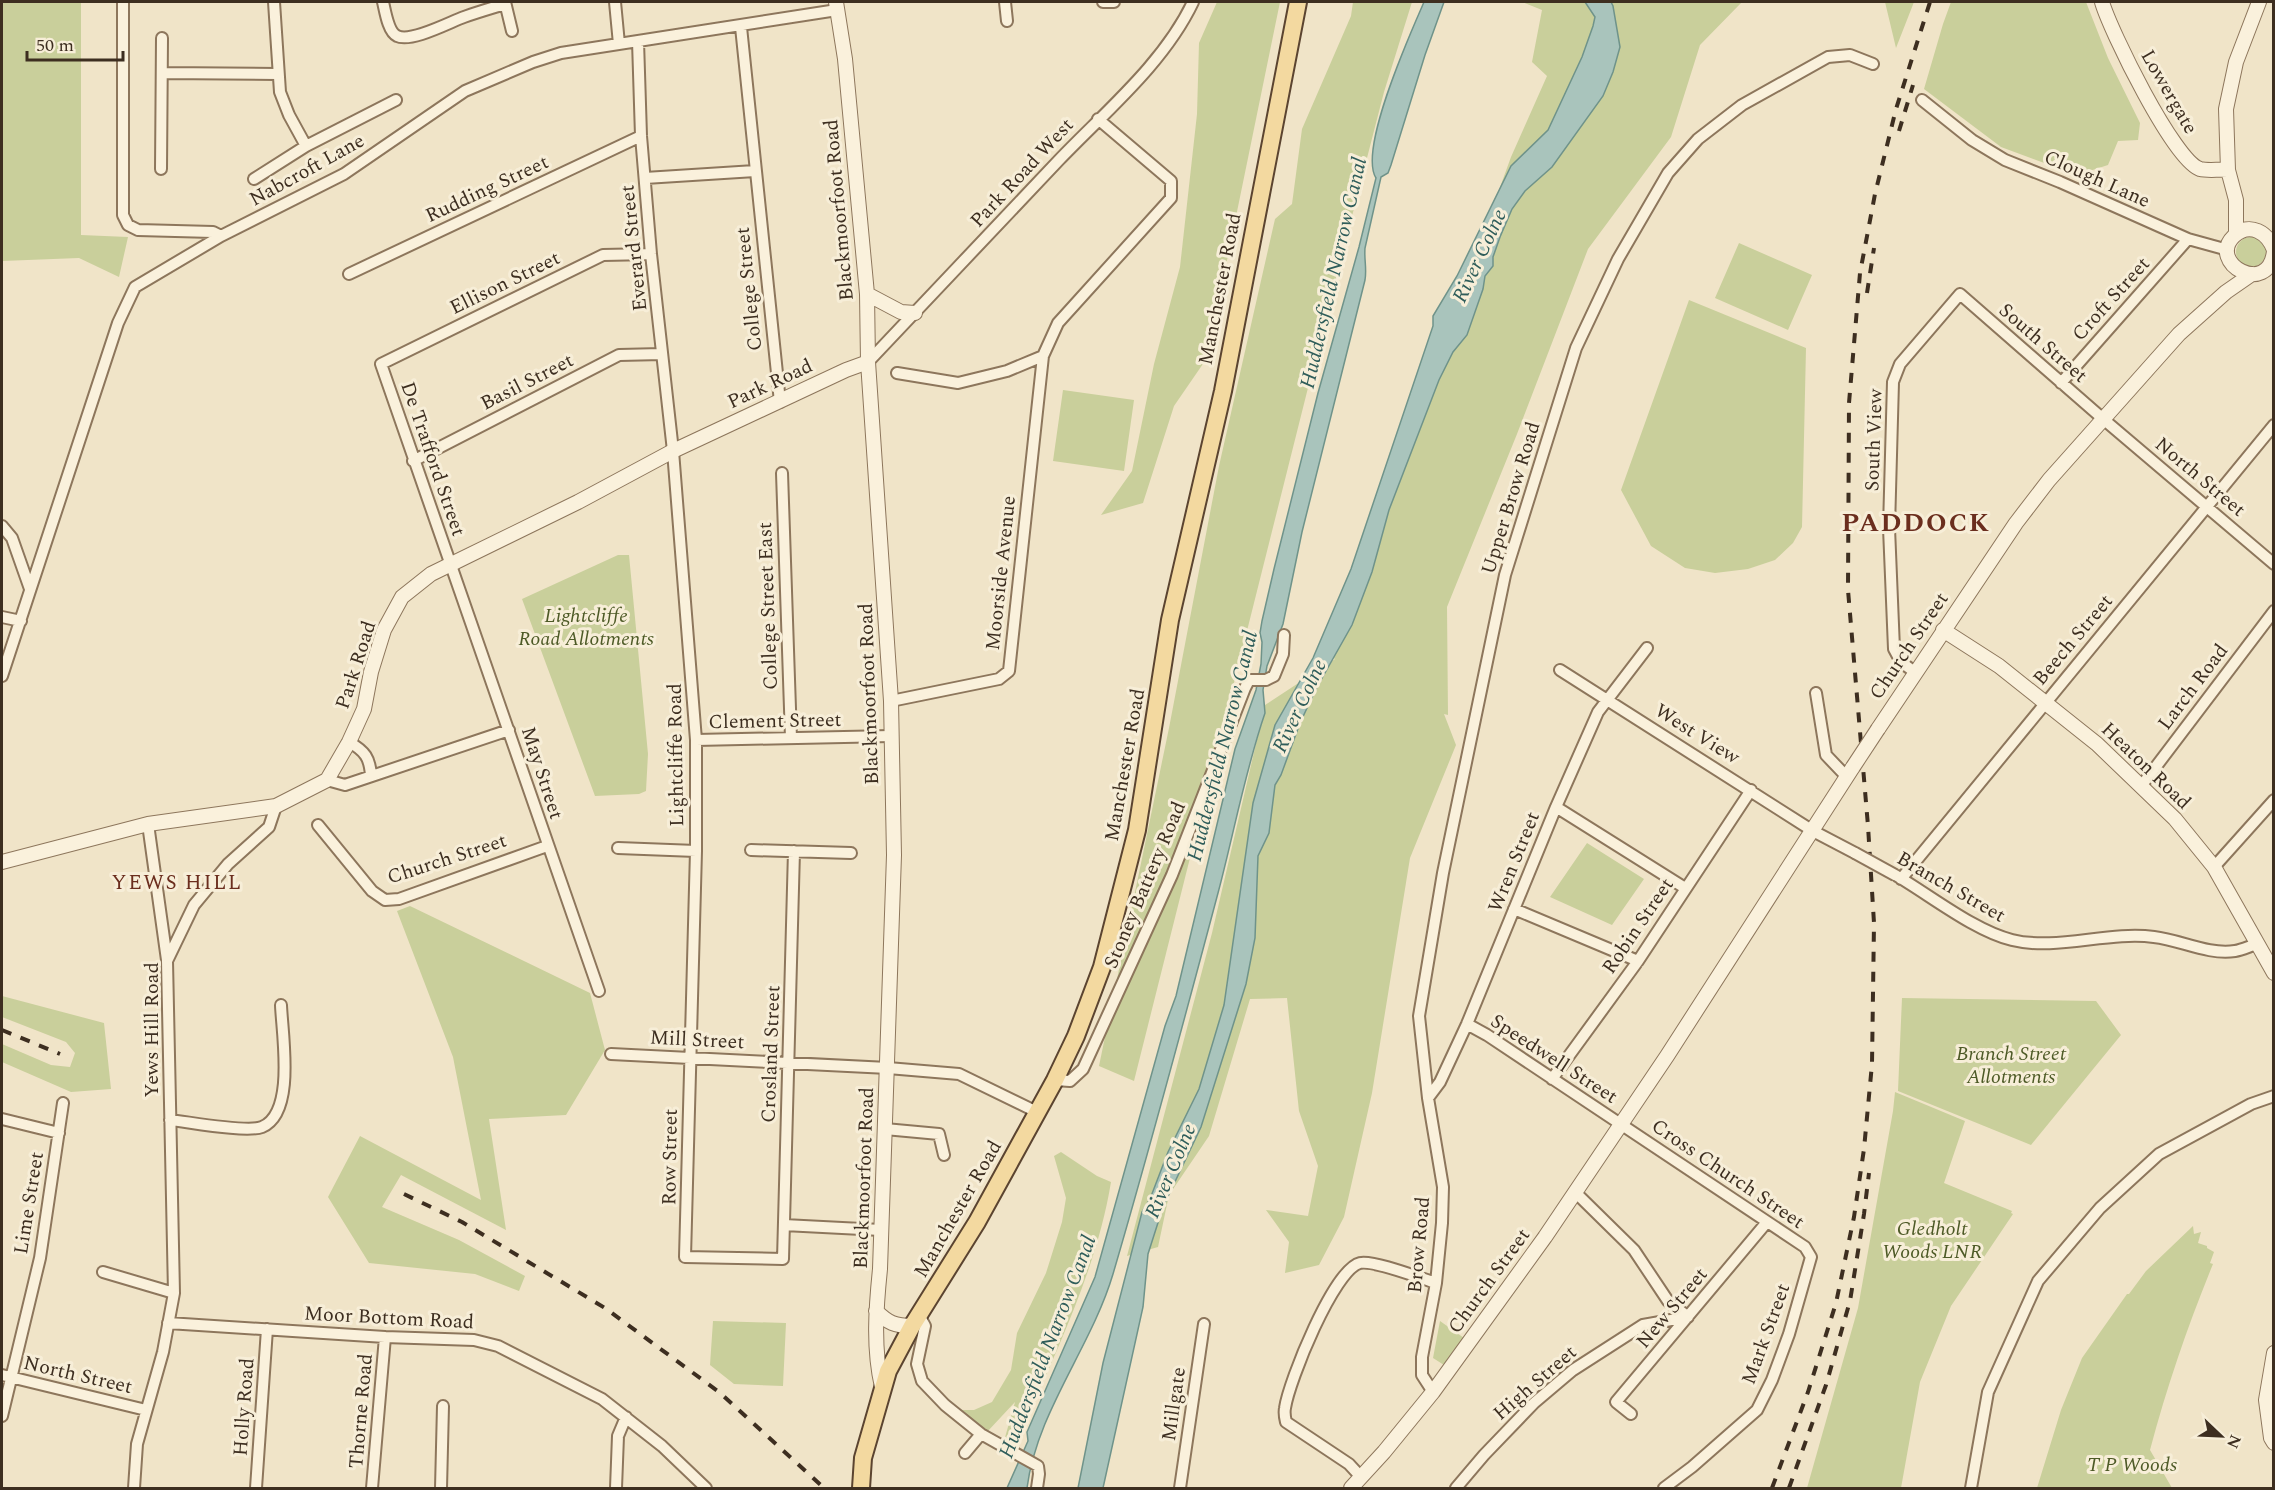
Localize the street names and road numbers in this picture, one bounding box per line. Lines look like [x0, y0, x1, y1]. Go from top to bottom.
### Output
street label: Lowergate [2133, 44, 2205, 140]
street label: Park Road West [963, 111, 1081, 235]
street label: Blackmoorfoot Road [816, 118, 862, 302]
street label: Nabcroft Lane [244, 126, 370, 214]
street label: Clough Lane [2039, 142, 2155, 216]
street label: Rudding Street [420, 147, 554, 231]
street label: Everard Street [612, 183, 656, 313]
street label: Manchester Road [1191, 210, 1249, 368]
street label: College Street [728, 225, 770, 353]
street label: Ellison Street [445, 243, 565, 323]
street label: Croft Street [2065, 250, 2157, 348]
street label: South Street [1992, 296, 2094, 390]
street label: Basil Street [475, 346, 579, 418]
street label: Park Road [722, 351, 818, 417]
street label: De Trafford Street [392, 378, 474, 540]
street label: South View [1857, 387, 1891, 492]
street label: Upper Brow Road [1474, 418, 1548, 578]
street label: North Street [2148, 430, 2252, 524]
street label: Moorside Avenue [978, 494, 1024, 652]
street label: College Street East [750, 522, 786, 690]
street label: Church Street [1862, 586, 1956, 706]
street label: Beech Street [2026, 588, 2120, 692]
street label: Blackmoorfoot Road [851, 602, 887, 786]
street label: Park Road [328, 617, 384, 713]
street label: Larch Road [2150, 637, 2236, 737]
street label: Lightcliffe Road [660, 683, 692, 827]
street label: Manchester Road [1097, 686, 1153, 844]
street label: West View [1649, 696, 1746, 772]
street label: Clement Street [708, 705, 842, 737]
street label: Heaton Road [2094, 715, 2198, 817]
street label: May Street [513, 723, 571, 823]
street label: Stoney Battery Road [1096, 797, 1194, 973]
street label: Wren Street [1480, 807, 1548, 917]
street label: Church Street [383, 826, 511, 892]
street label: Branch Street [1891, 844, 2011, 930]
street label: Robin Street [1595, 872, 1681, 980]
street label: Yews Hill Road [137, 962, 167, 1098]
street label: Crosland Street [754, 985, 788, 1123]
street label: Speedwell Street [1484, 1006, 1624, 1112]
street label: Mill Street [649, 1023, 745, 1057]
street label: Blackmoorfoot Road [846, 1086, 882, 1270]
street label: Row Street [654, 1108, 686, 1206]
street label: Cross Church Street [1645, 1111, 1811, 1237]
street label: Manchester Road [906, 1134, 1010, 1284]
street label: Lime Street [6, 1150, 52, 1256]
street label: Brow Road [1400, 1195, 1438, 1295]
street label: Church Street [1440, 1222, 1538, 1340]
street label: New Street [1629, 1261, 1715, 1355]
street label: Mark Street [1734, 1279, 1798, 1389]
street label: Moor Bottom Road [303, 1299, 475, 1337]
street label: High Street [1487, 1338, 1583, 1428]
street label: North Street [21, 1348, 135, 1402]
street label: Thorne Road [341, 1352, 381, 1470]
street label: Holly Road [226, 1357, 262, 1457]
street label: Millgate [1154, 1365, 1194, 1443]

